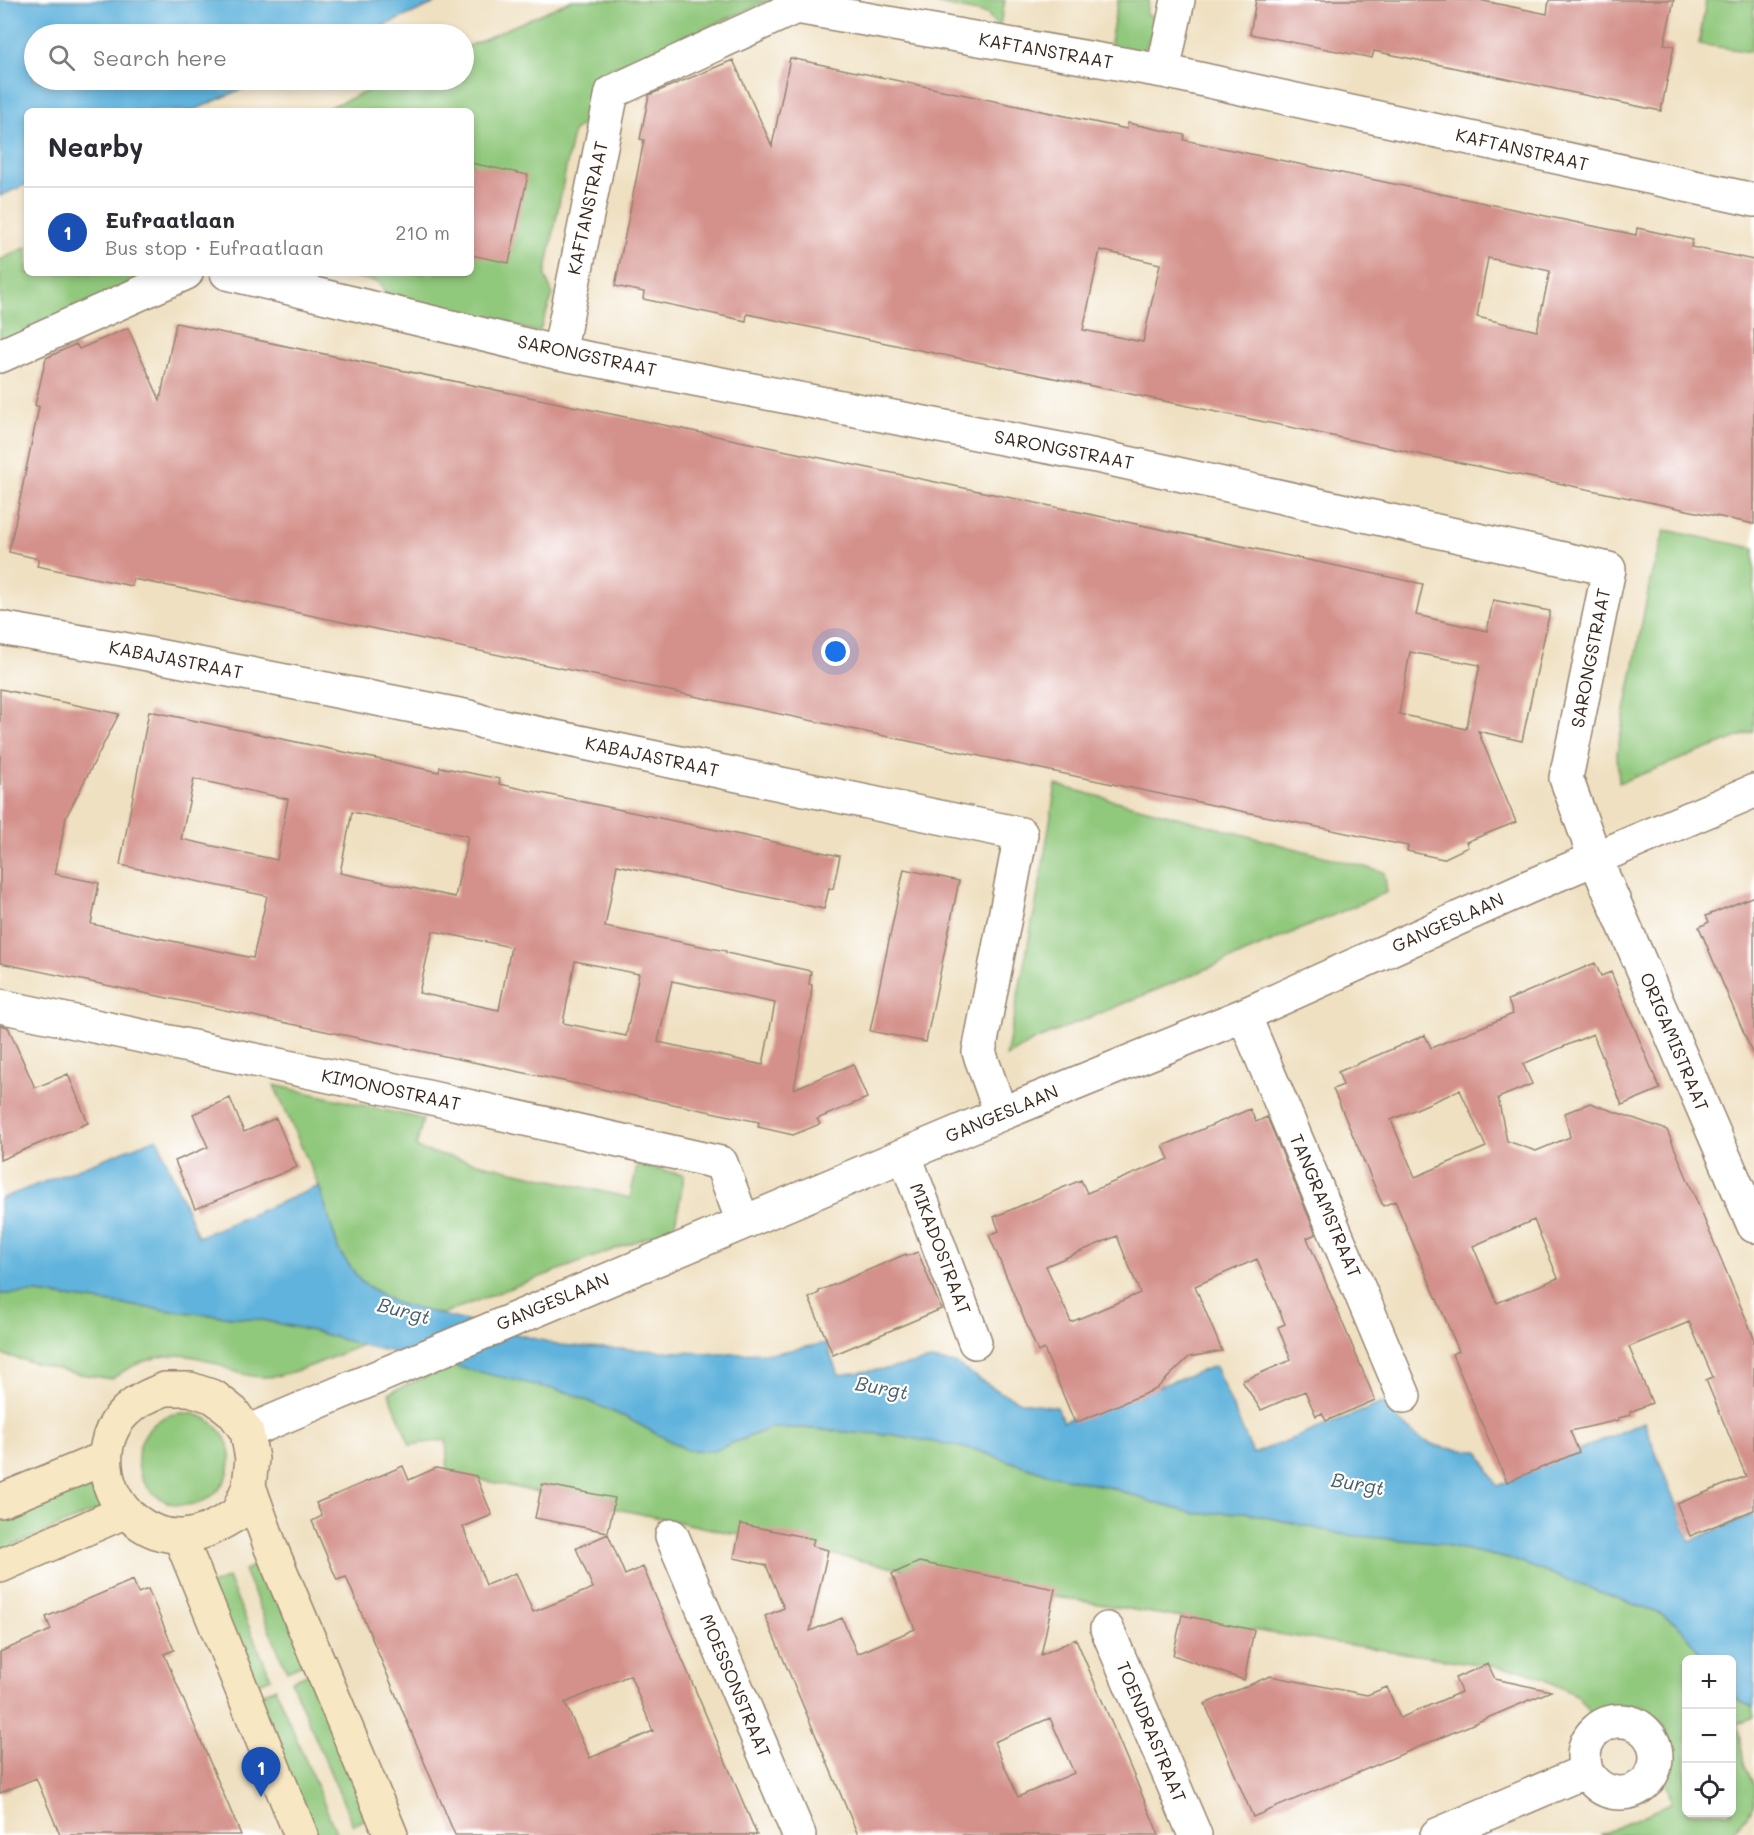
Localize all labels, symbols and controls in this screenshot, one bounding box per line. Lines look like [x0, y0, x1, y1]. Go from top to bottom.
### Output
search box [24, 24, 474, 90]
street label: KAFTANSTRAAT [977, 26, 1115, 74]
icon: search [45, 41, 78, 74]
text: Search here [93, 43, 227, 72]
street label: KAFTANSTRAAT [1453, 122, 1591, 176]
text: Nearby [48, 130, 143, 164]
street label: KAFTANSTRAAT [561, 139, 613, 277]
text: Eufraatlaan [105, 205, 235, 234]
text: 1 [63, 219, 72, 245]
text: 210 m [395, 219, 450, 245]
text: Bus stop · Eufraatlaan [105, 234, 324, 260]
street label: SARONGSTRAAT [515, 329, 659, 381]
street label: SARONGSTRAAT [992, 424, 1136, 474]
street label: SARONGSTRAAT [1565, 586, 1615, 730]
street label: KABAJASTRAAT [107, 634, 245, 684]
your location [821, 637, 850, 666]
street label: KABAJASTRAAT [583, 730, 721, 782]
street label: GANGESLAAN [1388, 887, 1508, 958]
street label: ORIGAMISTRAAT [1635, 969, 1715, 1115]
street label: KIMONOSTRAAT [319, 1063, 463, 1115]
street label: GANGESLAAN [941, 1078, 1062, 1148]
street label: TANGRAMSTRAAT [1285, 1130, 1367, 1281]
street label: MIKADOSTRAAT [905, 1180, 977, 1318]
street label: GANGESLAAN [492, 1266, 613, 1336]
water label: Burgt [375, 1291, 434, 1330]
water label: Burgt [853, 1369, 911, 1405]
water label: Burgt [1329, 1466, 1387, 1500]
street label: MOESSONSTRAAT [695, 1610, 777, 1761]
map controls [1682, 1655, 1736, 1817]
button: + [1682, 1655, 1736, 1709]
street label: TOENDRASTRAAT [1111, 1657, 1192, 1806]
button: − [1682, 1709, 1736, 1763]
pin: 1 [242, 1748, 280, 1797]
button: locate [1682, 1763, 1736, 1817]

